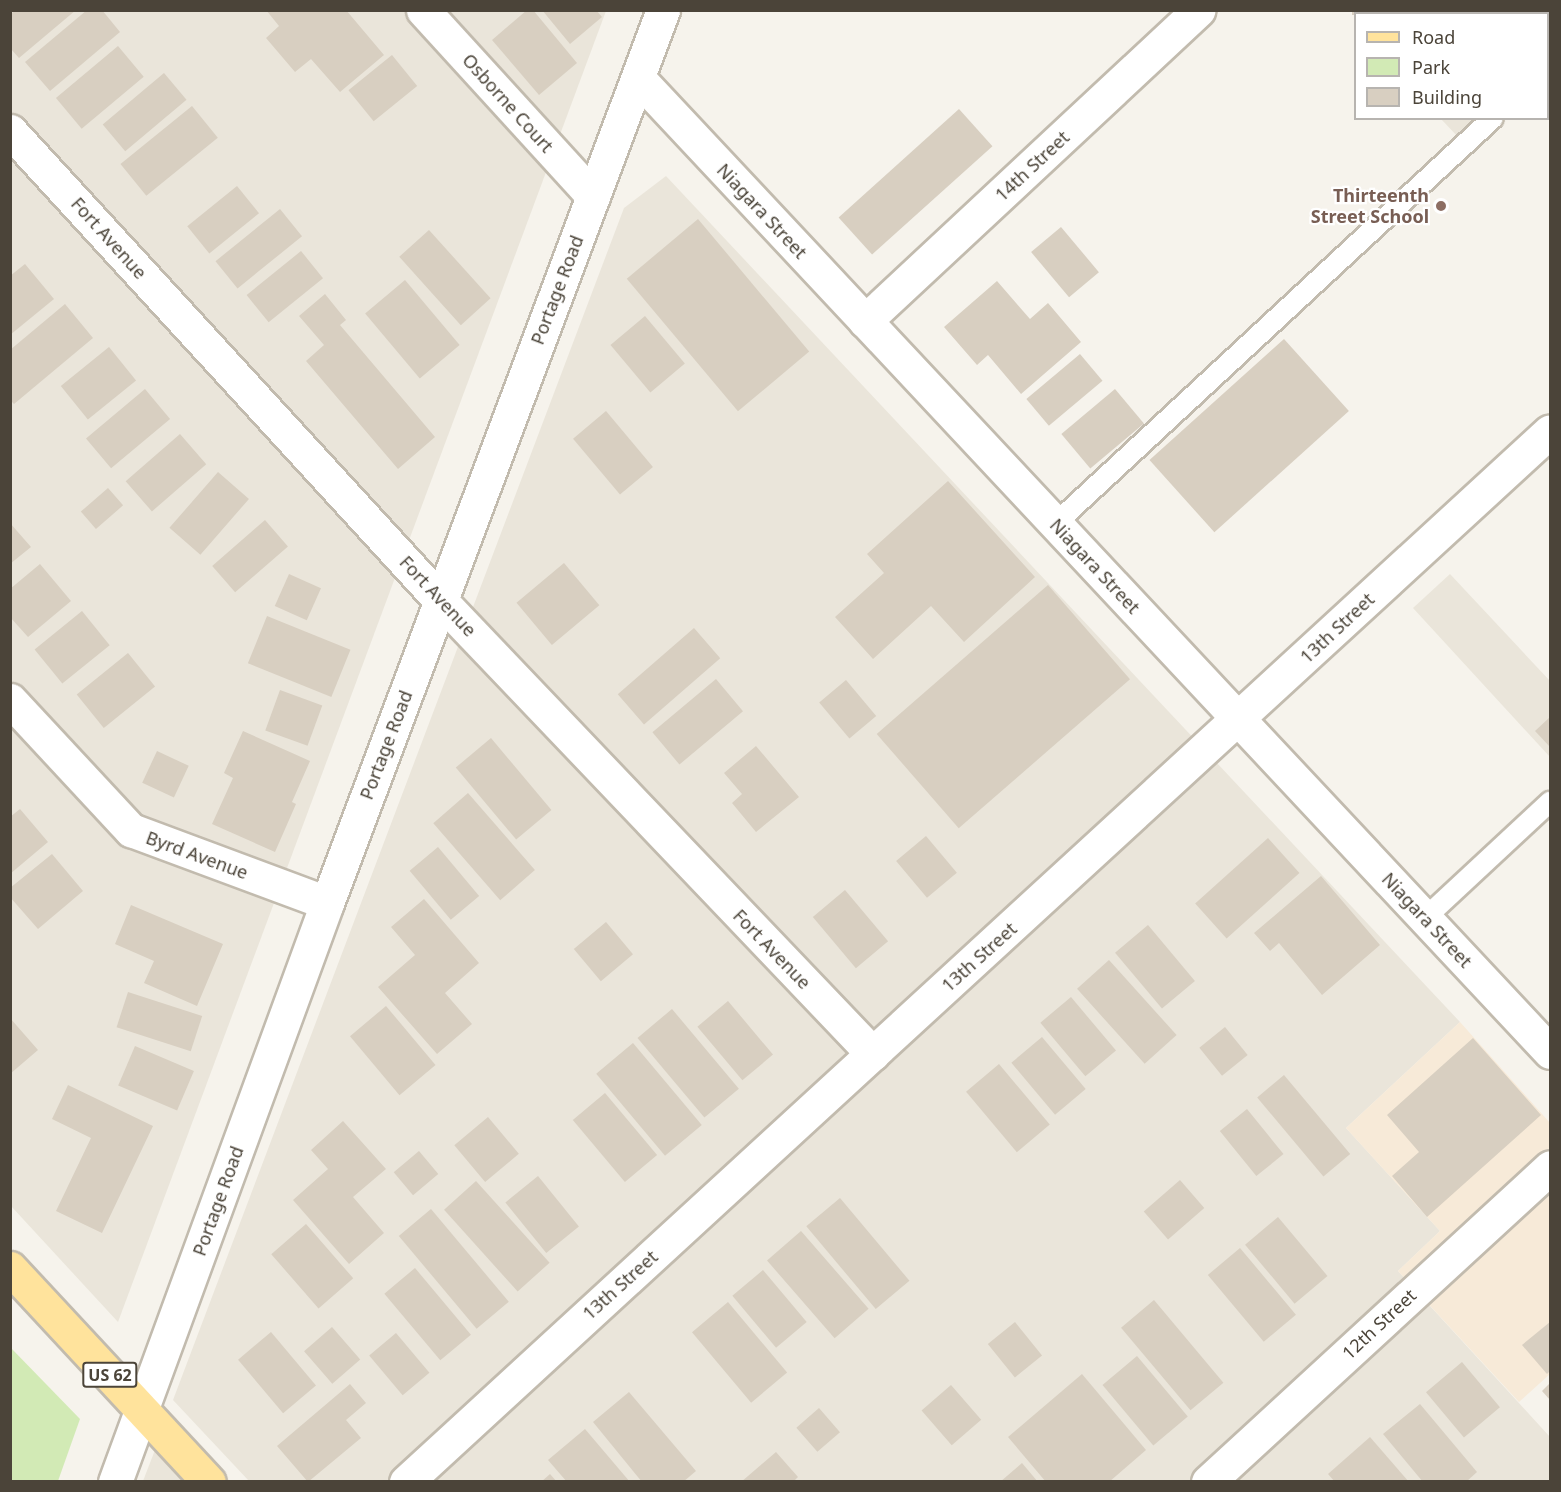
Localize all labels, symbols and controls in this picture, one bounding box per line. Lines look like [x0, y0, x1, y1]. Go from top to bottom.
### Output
legend [1354, 12, 1549, 120]
text: Road [1412, 25, 1455, 49]
street label: Osborne Court [458, 49, 558, 157]
text: Park [1412, 55, 1450, 79]
text: Building [1412, 85, 1482, 109]
street label: 14th Street [991, 126, 1073, 206]
street label: Niagara Street [713, 159, 811, 263]
place label: Thirteenth Street School [1311, 185, 1429, 228]
street label: Fort Avenue [67, 193, 151, 283]
marker: Thirteenth Street School [1434, 199, 1448, 213]
street label: Portage Road [526, 232, 588, 348]
street label: Niagara Street [1046, 514, 1144, 618]
street label: Fort Avenue [395, 551, 481, 641]
street label: 13th Street [1296, 588, 1378, 668]
street label: Portage Road [355, 687, 417, 803]
street label: Byrd Avenue [143, 827, 251, 883]
street label: Niagara Street [1378, 868, 1476, 972]
street label: Fort Avenue [729, 905, 815, 993]
street label: 13th Street [937, 918, 1021, 996]
street label: Portage Road [188, 1143, 248, 1259]
street label: 13th Street [578, 1246, 662, 1324]
street label: 12th Street [1338, 1284, 1420, 1364]
road number: US 62 [82, 1362, 138, 1388]

